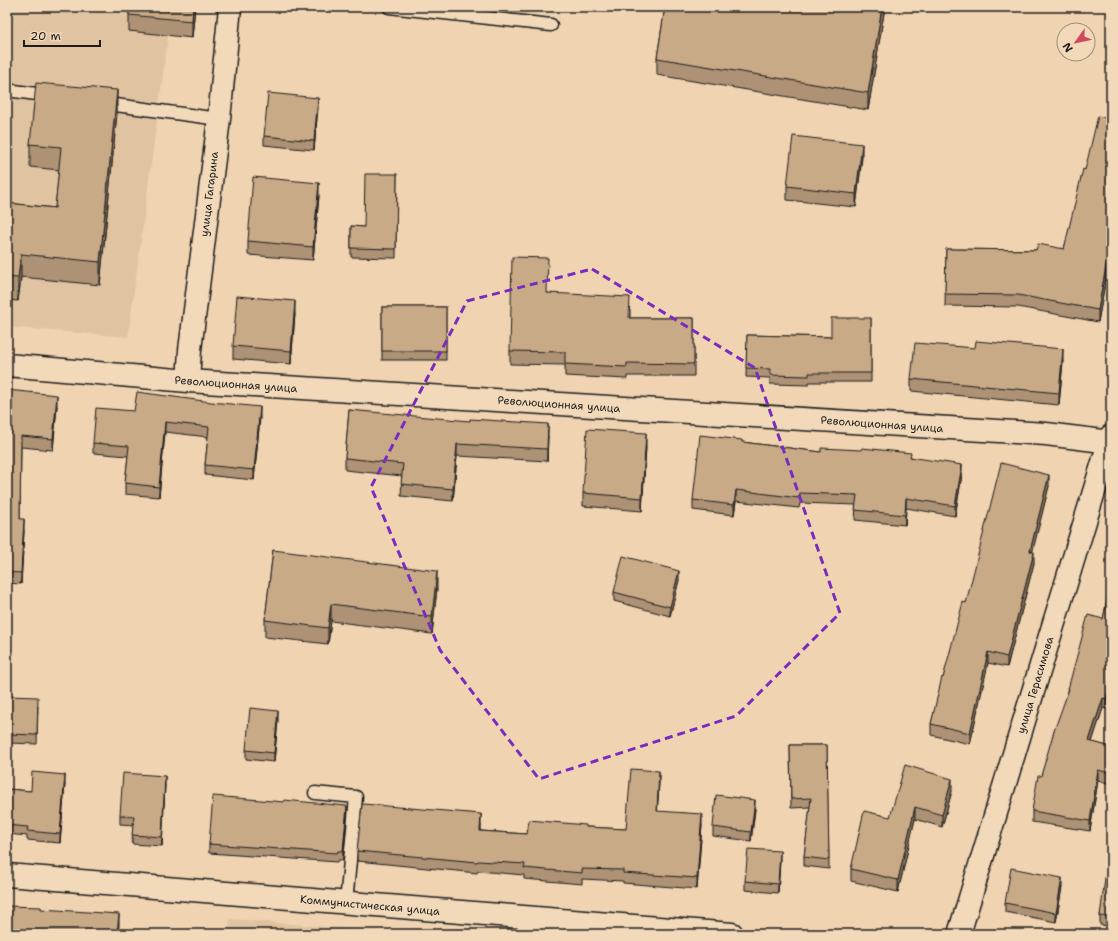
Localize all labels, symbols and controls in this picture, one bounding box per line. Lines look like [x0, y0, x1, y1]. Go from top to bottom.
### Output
scale bar [24, 22, 100, 48]
north arrow [1056, 22, 1096, 62]
text: 20 m [30, 28, 61, 44]
text: N [1059, 39, 1077, 55]
street label: улица Гагарина [197, 151, 222, 237]
street label: Революционная улица [174, 373, 298, 396]
street label: Революционная улица [497, 393, 621, 416]
street label: Революционная улица [820, 413, 944, 436]
street label: улица Герасимова [1014, 635, 1057, 736]
street label: Коммунистическая улица [299, 892, 441, 919]

